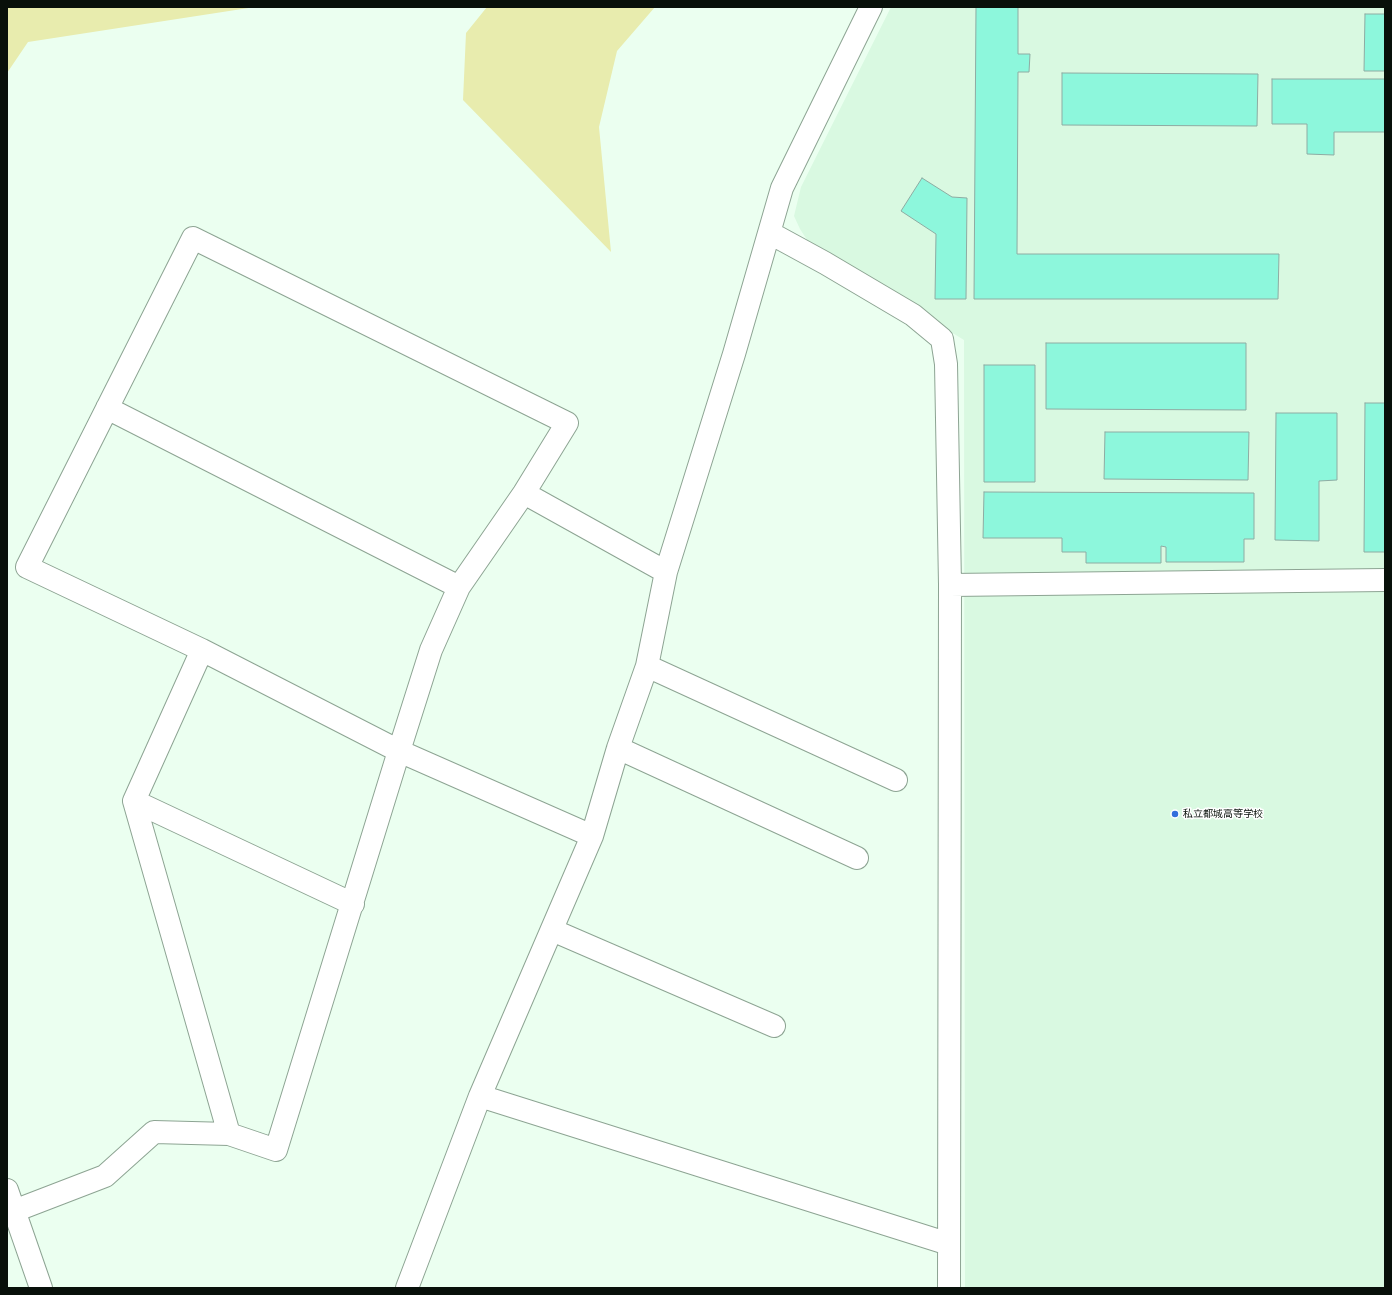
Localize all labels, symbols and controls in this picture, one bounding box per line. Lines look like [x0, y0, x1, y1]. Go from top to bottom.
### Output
place label: 私立都城高等学校 [1183, 808, 1263, 820]
marker: 私立都城高等学校 [1170, 809, 1180, 819]

